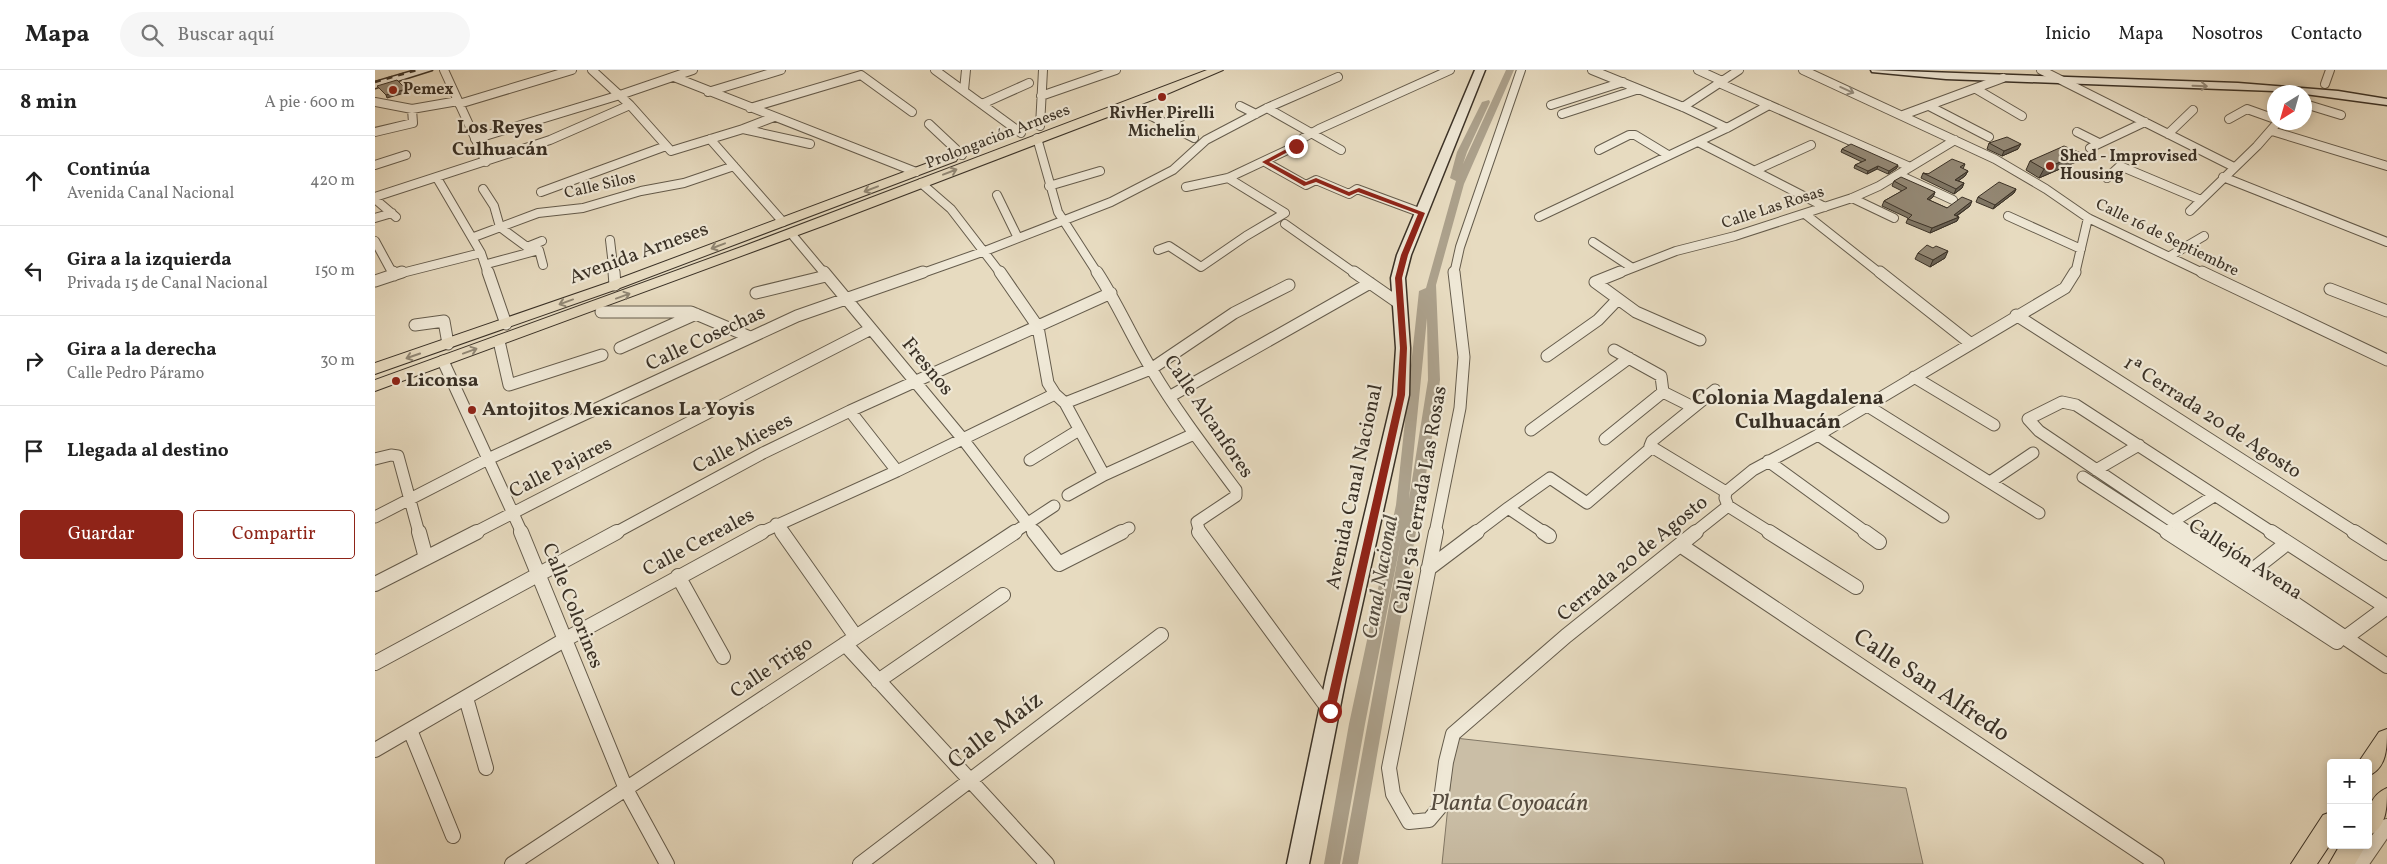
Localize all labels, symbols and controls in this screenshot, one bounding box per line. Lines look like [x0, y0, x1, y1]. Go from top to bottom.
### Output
search box [120, 12, 470, 57]
text: Mapa [25, 18, 90, 52]
icon: search [138, 21, 166, 49]
text: Buscar aquí [178, 22, 274, 48]
text: Inicio [2045, 22, 2091, 47]
text: Mapa [2119, 22, 2164, 47]
text: Nosotros [2192, 22, 2263, 47]
text: Contacto [2291, 22, 2362, 47]
place label: Pemex [403, 79, 454, 101]
one-way arrow [2192, 81, 2208, 90]
marker: Pemex [387, 84, 399, 96]
north arrow [2267, 85, 2312, 130]
one-way arrow [1839, 86, 1854, 96]
text: 8 min [20, 88, 77, 117]
marker: RivHer Pirelli Michelin [1156, 91, 1168, 103]
text: A pie · 600 m [264, 92, 355, 114]
street label: Prolongación Arneses [923, 99, 1073, 175]
place label: RivHer Pirelli Michelin [1109, 103, 1215, 143]
district label: Los Reyes Culhuacán [452, 115, 548, 163]
route end [1285, 135, 1308, 158]
place label: Shed - Improvised Housing [2060, 146, 2198, 186]
text: Continúa [67, 157, 150, 183]
marker: Shed - Improvised Housing [2044, 160, 2056, 172]
icon: ahead [20, 167, 48, 195]
street label: Calle Silos [562, 167, 638, 205]
one-way arrow [942, 167, 958, 176]
text: 420 m [310, 170, 355, 192]
street label: Calle Las Rosas [1719, 181, 1827, 235]
text: Avenida Canal Nacional [67, 183, 234, 205]
one-way arrow [863, 185, 879, 194]
street label: Calle 16 de Septiembre [2092, 194, 2242, 282]
street label: Avenida Arneses [565, 216, 713, 292]
one-way arrow [711, 242, 727, 251]
text: Gira a la izquierda [67, 247, 232, 273]
icon: left [20, 257, 48, 285]
text: 150 m [314, 260, 355, 282]
text: Privada 15 de Canal Nacional [67, 273, 268, 295]
one-way arrow [615, 291, 630, 300]
one-way arrow [559, 298, 574, 307]
street label: Calle Cosechas [642, 299, 770, 379]
street label: Fresnos [894, 332, 960, 402]
text: Gira a la derecha [67, 337, 217, 363]
one-way arrow [462, 346, 477, 355]
icon: right [20, 347, 48, 375]
text: 30 m [320, 350, 355, 372]
street label: Calle Alcanfores [1156, 350, 1260, 484]
street label: 1ª Cerrada 20 de Agosto [2117, 350, 2307, 486]
one-way arrow [405, 352, 421, 361]
text: Calle Pedro Páramo [67, 363, 204, 385]
place label: Liconsa [406, 367, 479, 395]
marker: Liconsa [390, 375, 402, 387]
street label: Avenida Canal Nacional [1322, 382, 1388, 592]
street label: Calle 5a Cerrada Las Rosas [1387, 384, 1455, 616]
district label: Colonia Magdalena Culhuacán [1692, 384, 1884, 437]
place label: Antojitos Mexicanos La Yoyis [482, 396, 755, 424]
marker: Antojitos Mexicanos La Yoyis [466, 404, 478, 416]
street label: Calle Mieses [688, 407, 798, 481]
street label: Calle Pajares [505, 430, 617, 506]
icon: arrive [20, 437, 48, 465]
text: Llegada al destino [67, 438, 229, 464]
street label: Cerrada 20 de Agosto [1552, 489, 1714, 629]
street label: Calle Cereales [638, 502, 760, 584]
button: Guardar [20, 510, 183, 559]
button: Compartir [193, 510, 355, 559]
street label: Callejón Avena [2182, 512, 2308, 608]
water label: Canal Nacional [1358, 513, 1404, 641]
street label: Calle Colorines [534, 539, 610, 673]
street label: Calle San Alfredo [1846, 621, 2016, 751]
street label: Calle Trigo [725, 630, 819, 706]
street label: Calle Maíz [941, 684, 1051, 778]
route start [1319, 700, 1342, 723]
map controls [2327, 759, 2372, 849]
button: + [2327, 759, 2372, 804]
park label: Planta Coyoacán [1430, 787, 1588, 821]
button: − [2327, 804, 2372, 849]

